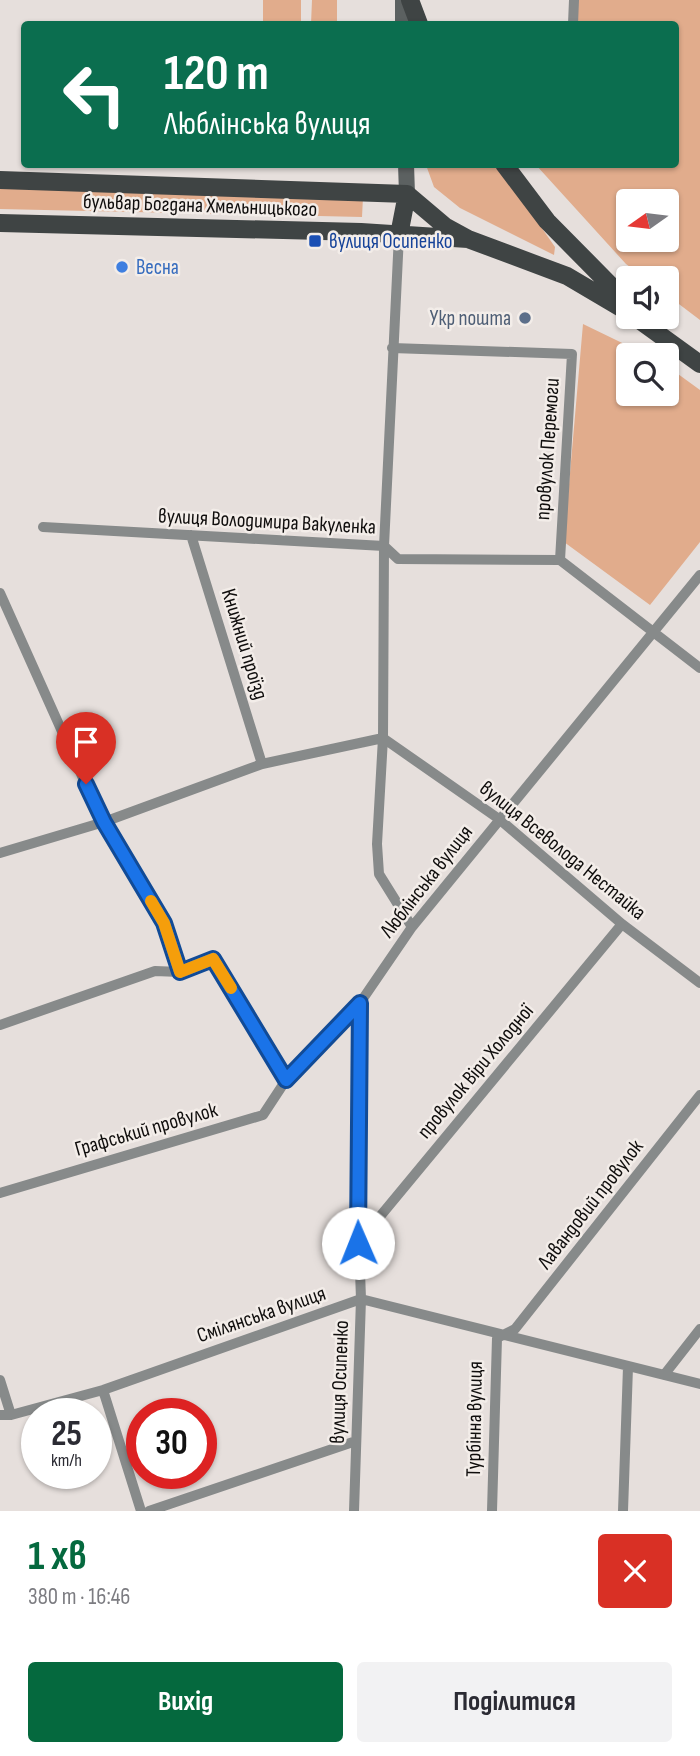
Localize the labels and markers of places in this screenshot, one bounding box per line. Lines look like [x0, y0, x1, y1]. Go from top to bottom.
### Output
place label: вулиця Осипенко [329, 229, 452, 254]
marker: вулиця Осипенко [307, 233, 323, 249]
place label: Весна [136, 255, 179, 280]
marker: Весна [114, 259, 130, 275]
place label: Укр пошта [430, 306, 511, 331]
marker: Укр пошта [517, 310, 533, 326]
pin [56, 712, 116, 784]

